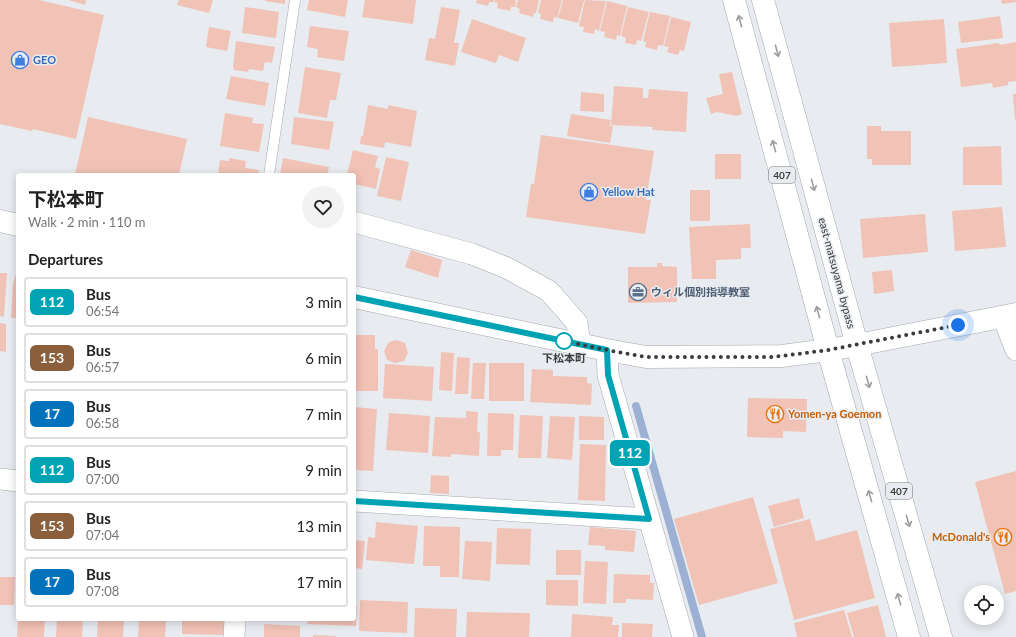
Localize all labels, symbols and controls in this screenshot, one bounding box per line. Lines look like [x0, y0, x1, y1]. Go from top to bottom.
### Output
one-way arrow [736, 14, 743, 27]
one-way arrow [774, 44, 781, 57]
shop icon: GEO [10, 50, 30, 70]
place label: GEO [33, 53, 56, 66]
one-way arrow [770, 140, 777, 153]
road number: 407 [769, 167, 795, 183]
one-way arrow [810, 178, 817, 191]
shop icon: Yellow Hat [579, 182, 599, 202]
place label: Yellow Hat [601, 185, 656, 198]
button: heart [302, 186, 344, 228]
text: 下松本町 [28, 187, 104, 210]
text: Walk · 2 min · 110 m [28, 214, 146, 230]
street label: east-matsuyama bypass [816, 216, 859, 330]
text: Departures [28, 250, 103, 268]
office icon: ウィル個別指導教室 [628, 282, 648, 302]
text: Bus [86, 285, 111, 303]
place label: ウィル個別指導教室 [651, 285, 750, 298]
text: 112 [40, 293, 64, 310]
text: 3 min [305, 293, 342, 311]
text: 06:54 [86, 303, 119, 319]
one-way arrow [814, 306, 822, 319]
your location [948, 315, 968, 335]
marker: 下松本町 [555, 332, 573, 350]
text: Bus [86, 341, 111, 359]
text: 153 [40, 349, 64, 366]
text: 6 min [305, 349, 342, 367]
place label: 下松本町 [542, 351, 586, 364]
text: 06:57 [86, 359, 119, 375]
one-way arrow [865, 376, 872, 389]
text: Bus [86, 397, 111, 415]
restaurant icon: Yomen-ya Goemon [765, 404, 785, 424]
text: 17 [44, 405, 60, 422]
text: 7 min [305, 405, 342, 423]
place label: Yomen-ya Goemon [787, 407, 881, 420]
text: 06:58 [86, 415, 119, 431]
line badge: 112 [607, 440, 653, 466]
text: 112 [618, 444, 642, 461]
text: Bus [86, 453, 111, 471]
text: 112 [40, 461, 64, 478]
text: 9 min [305, 461, 342, 479]
text: 07:00 [86, 471, 119, 487]
road number: 407 [886, 483, 912, 499]
one-way arrow [866, 490, 873, 503]
text: Bus [86, 509, 111, 527]
one-way arrow [905, 514, 912, 527]
text: 153 [40, 517, 64, 534]
text: 13 min [296, 517, 342, 535]
text: 07:04 [86, 527, 119, 543]
restaurant icon: McDonald's [993, 527, 1013, 547]
place label: McDonald's [932, 530, 990, 543]
text: Bus [86, 565, 111, 583]
text: 17 [44, 573, 60, 590]
text: 17 min [296, 573, 342, 591]
text: 07:08 [86, 583, 119, 599]
map controls [964, 585, 1004, 625]
button: locate [964, 585, 1004, 625]
one-way arrow [895, 593, 902, 606]

